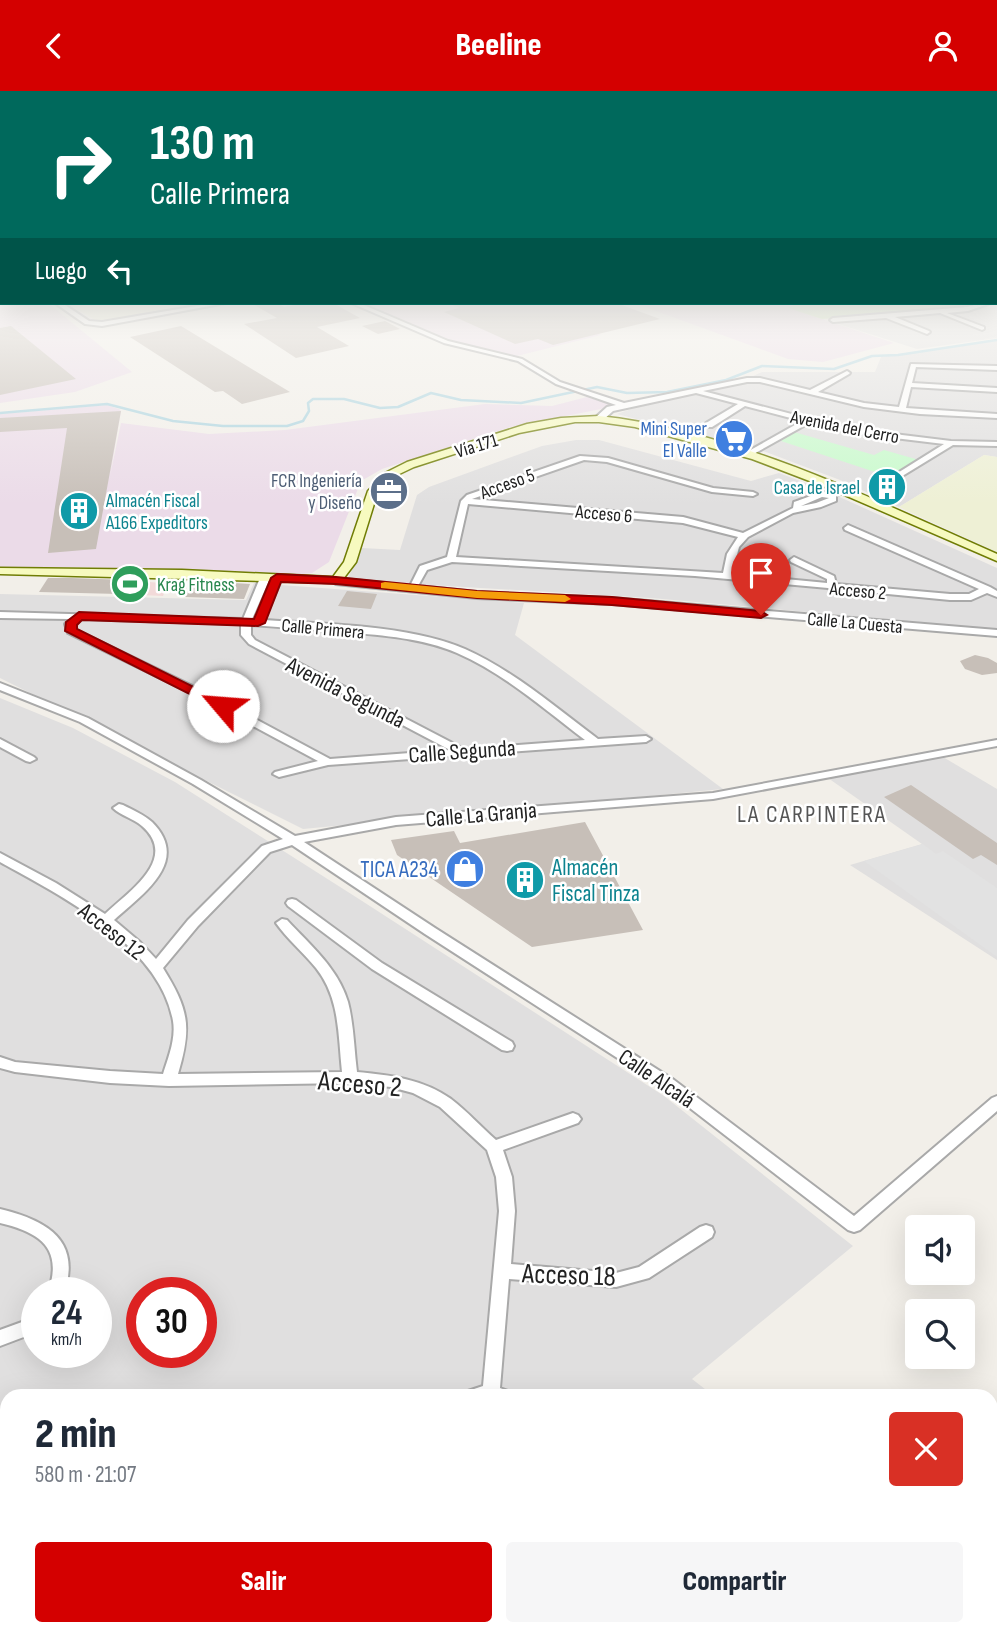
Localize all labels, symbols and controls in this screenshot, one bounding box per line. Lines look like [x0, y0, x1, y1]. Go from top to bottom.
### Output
text: Beeline [455, 26, 542, 65]
icon: back [35, 27, 73, 65]
icon: person [924, 27, 962, 65]
text: 130 m [150, 115, 255, 174]
icon: right [35, 119, 126, 210]
text: Calle Primera [150, 175, 290, 214]
icon: left [101, 252, 139, 290]
text: Luego [35, 256, 87, 287]
street label: Avenida del Cerro [788, 406, 901, 449]
place label: Mini Super El Valle [640, 418, 708, 463]
supermarket icon: Mini Super El Valle [713, 418, 755, 460]
street label: Vía 171 [452, 429, 501, 464]
street label: Acceso 5 [476, 464, 538, 505]
building icon: Casa de Israel [866, 466, 908, 508]
place label: FCR Ingeniería y Diseño [271, 470, 362, 515]
office icon: FCR Ingeniería y Diseño [368, 470, 410, 512]
place label: Casa de Israel [774, 477, 860, 500]
building icon: Almacén Fiscal A166 Expeditors [58, 490, 100, 532]
place label: Almacén Fiscal A166 Expeditors [105, 490, 208, 535]
street label: Acceso 6 [573, 500, 633, 528]
pin [731, 543, 791, 615]
icon: arrive [742, 554, 780, 592]
sports icon: Krag Fitness [109, 563, 151, 605]
place label: Krag Fitness [157, 574, 235, 597]
street label: Acceso 2 [828, 577, 887, 605]
street label: Calle La Cuesta [806, 608, 904, 639]
street label: Calle Primera [280, 614, 365, 645]
street label: Avenida Segunda [280, 650, 410, 735]
position arrow [186, 669, 260, 743]
street label: Calle Segunda [408, 734, 517, 770]
street label: Calle La Granja [424, 796, 538, 834]
district label: LA CARPINTERA [737, 800, 887, 829]
shop icon: TICA A234 [444, 848, 486, 890]
place label: Almacén Fiscal Tinza [551, 854, 640, 908]
place label: TICA A234 [360, 856, 438, 884]
building icon: Almacén Fiscal Tinza [504, 859, 546, 901]
street label: Acceso 12 [72, 896, 150, 966]
street label: Calle Alcalá [613, 1043, 700, 1115]
street label: Acceso 2 [316, 1064, 403, 1105]
map controls [905, 1215, 975, 1369]
button: sound [905, 1215, 975, 1285]
street label: Acceso 18 [520, 1257, 616, 1294]
speed limit sign: 30 [126, 1277, 217, 1368]
text: 24 [51, 1292, 82, 1335]
button: search [905, 1299, 975, 1369]
text: km/h [51, 1329, 82, 1350]
text: 2 min [35, 1409, 116, 1460]
button: close [889, 1412, 963, 1486]
text: 580 m · 21:07 [35, 1461, 136, 1489]
button: Salir [35, 1542, 492, 1622]
button: Compartir [506, 1542, 963, 1622]

